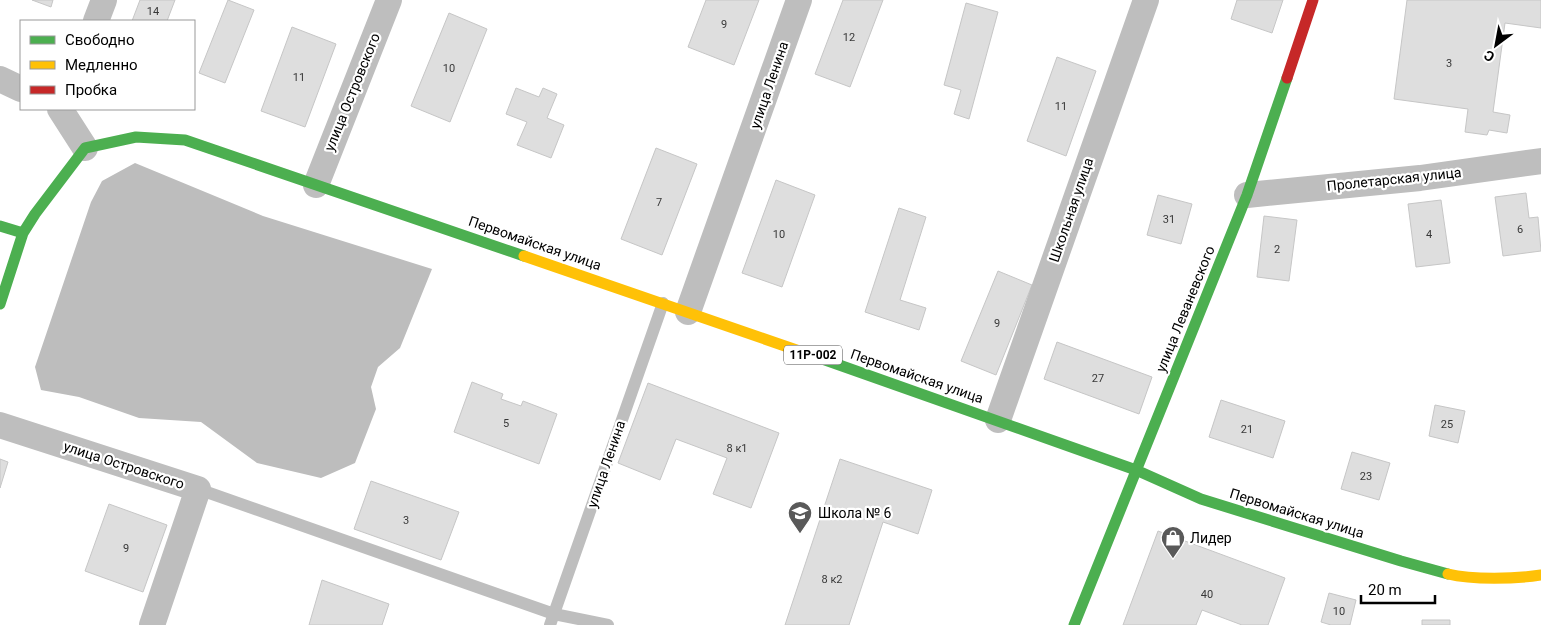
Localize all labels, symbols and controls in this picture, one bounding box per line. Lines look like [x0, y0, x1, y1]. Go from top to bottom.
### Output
house number: 14 [147, 5, 159, 18]
house number: 9 [721, 18, 727, 31]
legend [20, 20, 195, 110]
north arrow [1471, 20, 1521, 70]
text: Свободно [65, 31, 134, 49]
street label: улица Островского [321, 31, 383, 153]
house number: 12 [843, 31, 855, 44]
street label: улица Ленина [747, 39, 791, 131]
text: С [1481, 47, 1497, 65]
text: Медленно [65, 56, 138, 74]
house number: 3 [1446, 57, 1452, 70]
house number: 10 [443, 62, 455, 75]
house number: 11 [293, 71, 305, 84]
text: Пробка [65, 81, 117, 99]
house number: 11 [1055, 100, 1067, 113]
street label: Школьная улица [1046, 156, 1096, 264]
street label: Пролетарская улица [1326, 164, 1462, 194]
house number: 7 [656, 196, 662, 209]
street label: Первомайская улица [466, 213, 604, 273]
house number: 31 [1163, 213, 1175, 226]
house number: 6 [1517, 223, 1523, 236]
house number: 10 [773, 228, 785, 241]
house number: 4 [1426, 228, 1432, 241]
street label: улица Леваневского [1152, 243, 1218, 375]
house number: 2 [1274, 243, 1280, 256]
house number: 9 [994, 317, 1000, 330]
road number: 11Р-002 [784, 346, 842, 364]
street label: Первомайская улица [848, 346, 986, 406]
house number: 27 [1092, 372, 1104, 385]
house number: 5 [503, 417, 509, 430]
street label: улица Ленина [584, 418, 628, 510]
house number: 25 [1441, 418, 1453, 431]
house number: 21 [1241, 423, 1253, 436]
street label: улица Островского [62, 438, 186, 492]
house number: 8 к1 [726, 442, 748, 455]
house number: 23 [1360, 470, 1372, 483]
street label: Первомайская улица [1228, 485, 1366, 541]
school or university icon: Школа № 6 [787, 500, 813, 534]
place label: Школа № 6 [818, 505, 892, 521]
house number: 3 [403, 514, 409, 527]
shop icon: Лидер [1160, 525, 1186, 559]
place label: Лидер [1190, 530, 1232, 546]
house number: 9 [123, 542, 129, 555]
scale bar [1361, 572, 1435, 604]
house number: 8 к2 [821, 573, 843, 586]
text: 20 m [1368, 581, 1402, 599]
house number: 40 [1201, 588, 1213, 601]
house number: 10 [1333, 605, 1345, 618]

